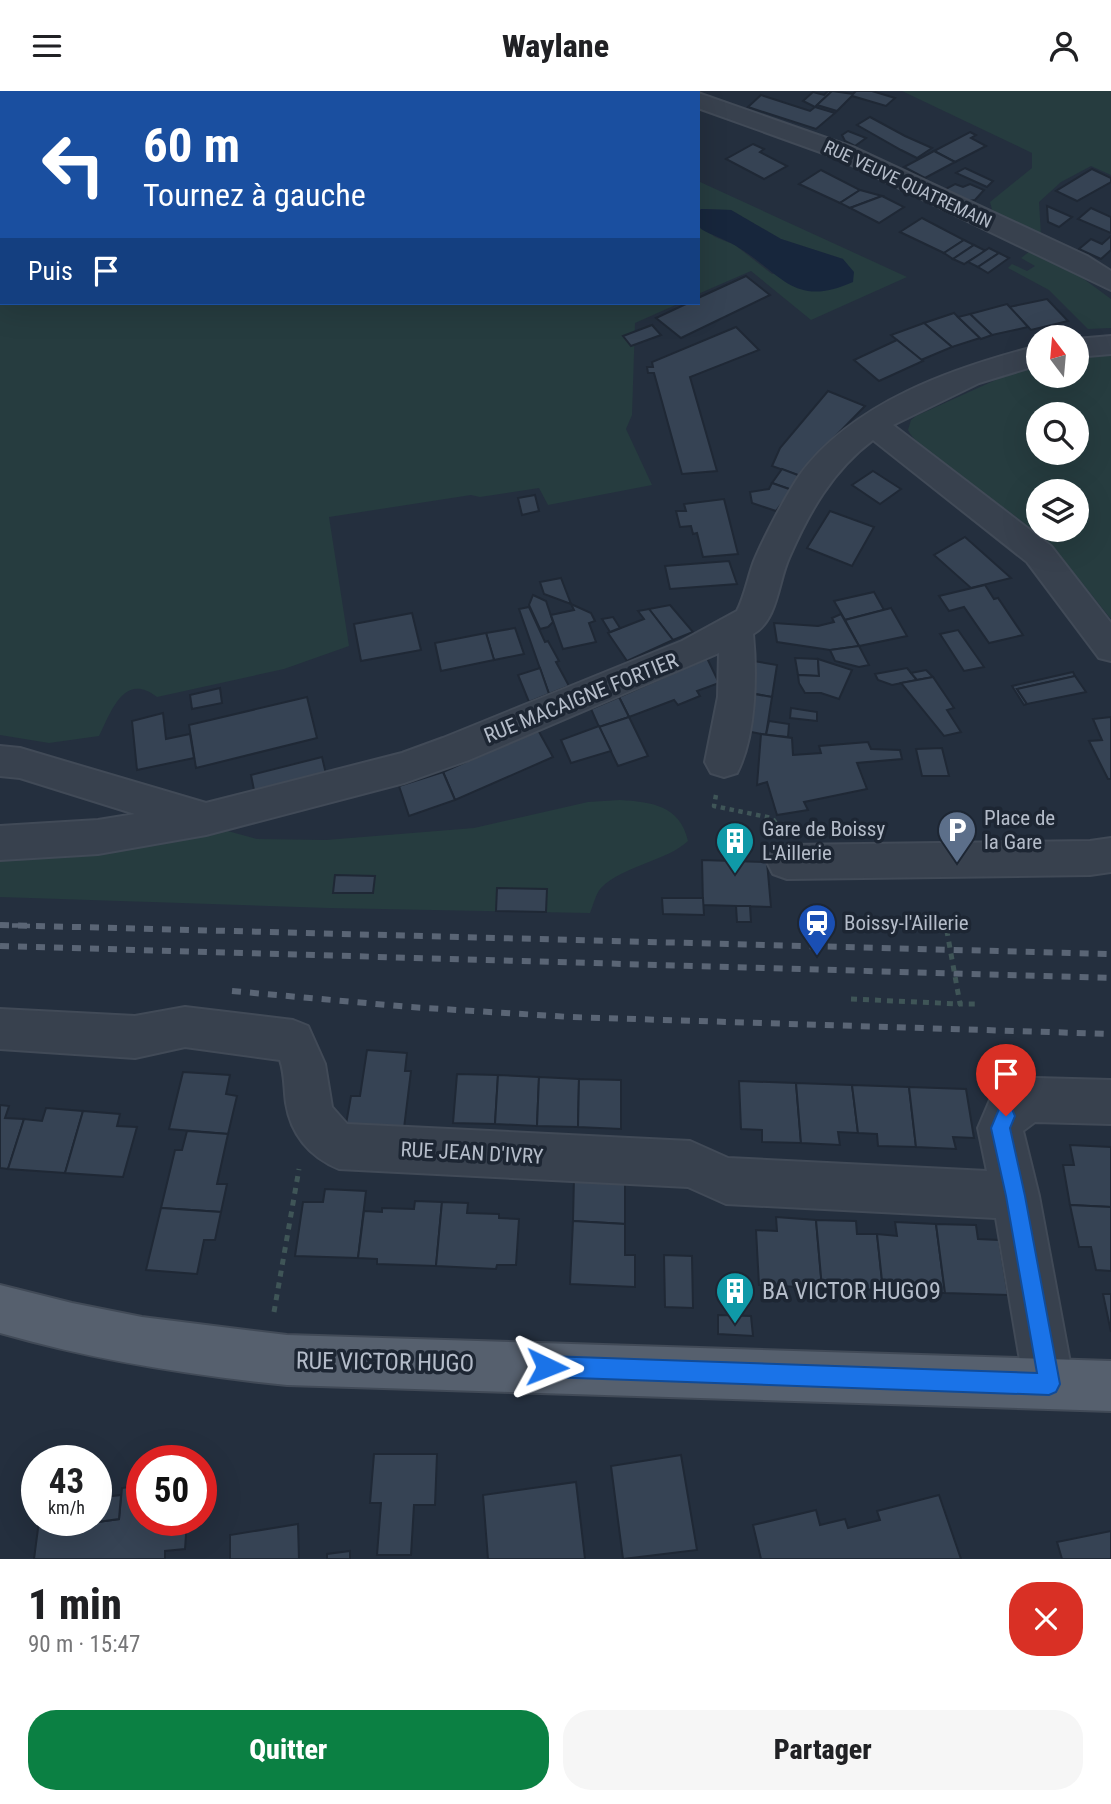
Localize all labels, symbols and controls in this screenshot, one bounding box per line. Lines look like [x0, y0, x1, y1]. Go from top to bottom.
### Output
icon: menu [28, 27, 66, 65]
text: Waylane [502, 27, 609, 65]
icon: person [1045, 27, 1083, 65]
text: 60 m [143, 117, 240, 174]
icon: left [28, 119, 119, 210]
street label: RUE VEUVE QUATREMAIN [821, 136, 995, 232]
text: Tournez à gauche [143, 176, 366, 214]
icon: arrive [87, 252, 125, 290]
text: Puis [28, 256, 73, 286]
north arrow [1026, 325, 1088, 389]
map controls [1026, 325, 1089, 542]
button: search [1026, 402, 1089, 465]
button: layers [1026, 479, 1089, 542]
street label: RUE MACAIGNE FORTIER [481, 648, 681, 748]
place label: Place de la Gare [984, 806, 1055, 854]
parking icon: Place de la Gare [936, 809, 978, 864]
place label: Gare de Boissy L'Aillerie [762, 817, 885, 865]
building icon: Gare de Boissy L'Aillerie [714, 820, 756, 875]
station icon: Boissy-l'Aillerie [796, 902, 838, 957]
place label: Boissy-l'Aillerie [844, 911, 969, 935]
pin [976, 1044, 1036, 1116]
icon: arrive [987, 1055, 1025, 1093]
street label: RUE JEAN D'IVRY [400, 1137, 544, 1169]
building icon: BA VICTOR HUGO9 [714, 1270, 756, 1325]
place label: BA VICTOR HUGO9 [762, 1277, 941, 1305]
position arrow [510, 1330, 584, 1404]
street label: RUE VICTOR HUGO [296, 1346, 474, 1378]
speed limit sign: 50 [126, 1445, 217, 1536]
text: 43 [49, 1461, 84, 1502]
text: km/h [48, 1497, 85, 1518]
text: 1 min [28, 1580, 122, 1629]
button: close [1009, 1582, 1083, 1656]
text: 90 m · 15:47 [28, 1631, 140, 1658]
button: Quitter [28, 1710, 549, 1790]
button: Partager [563, 1710, 1083, 1790]

